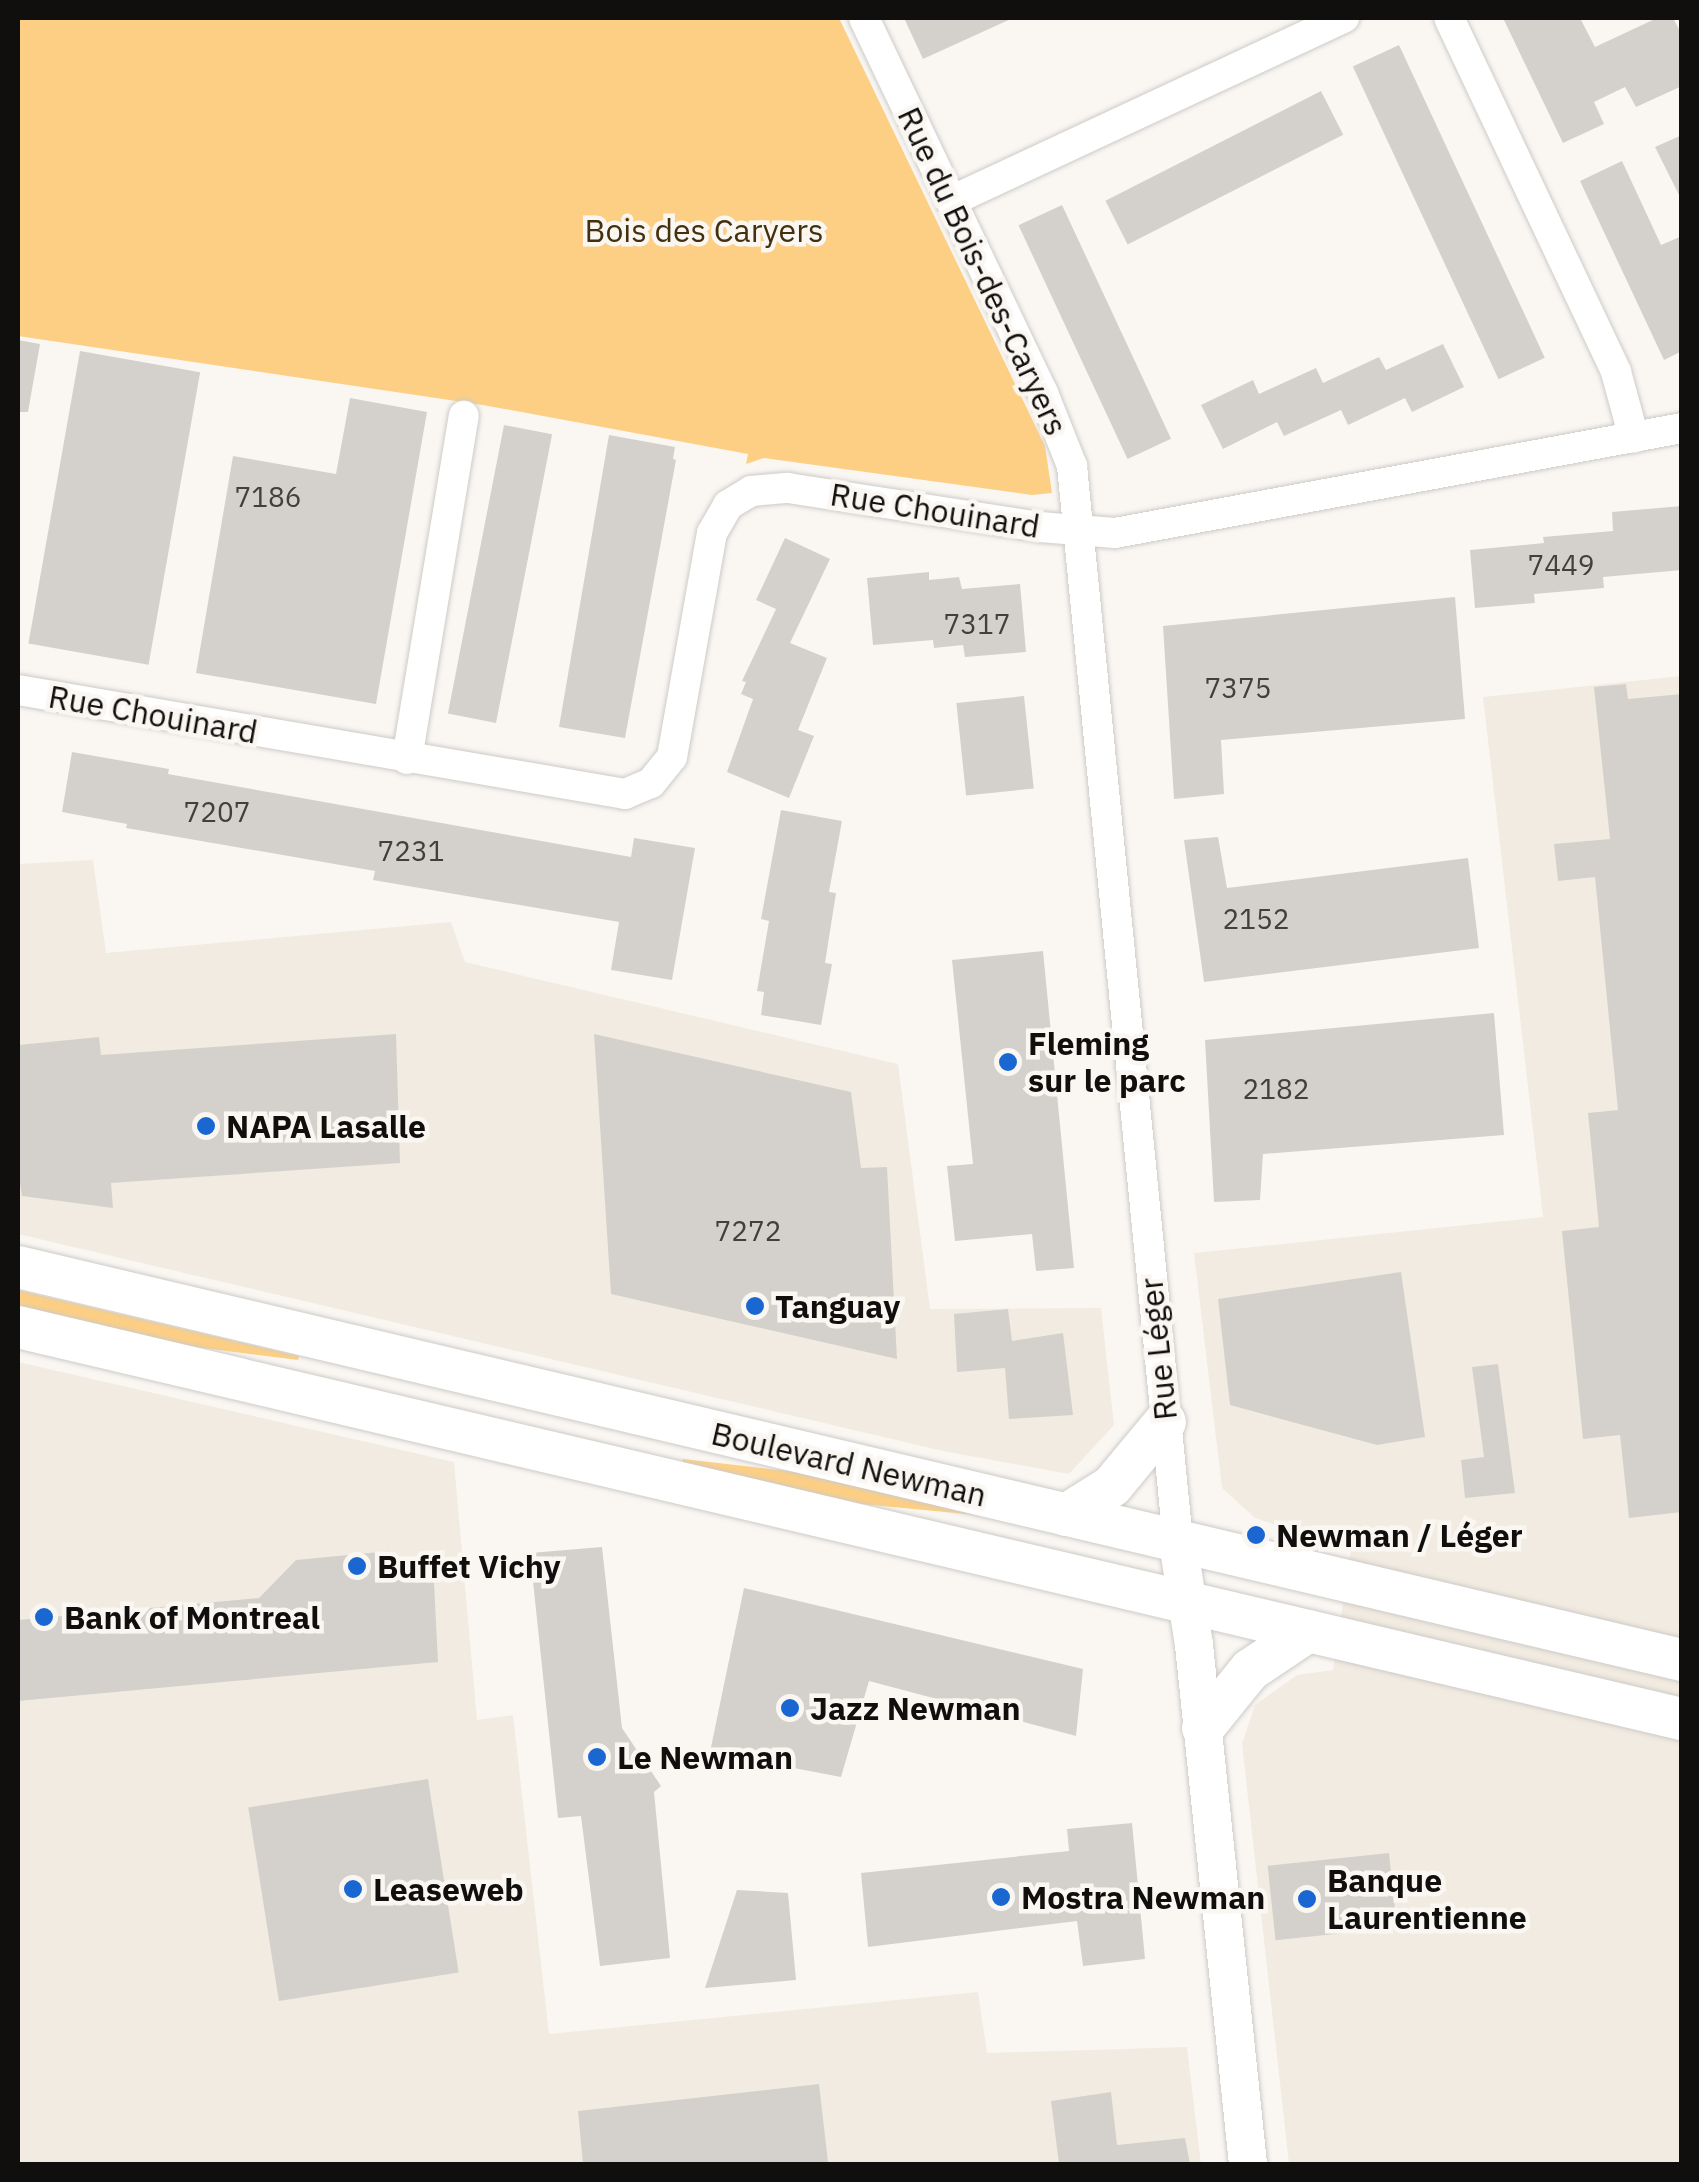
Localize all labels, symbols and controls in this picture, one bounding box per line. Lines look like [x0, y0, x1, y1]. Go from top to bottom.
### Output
street label: Rue du Bois-des-Caryers [890, 101, 1076, 441]
park label: Bois des Caryers [585, 211, 823, 249]
street label: Rue Chouinard [828, 475, 1042, 545]
house number: 7186 [234, 480, 302, 514]
house number: 7449 [1527, 548, 1595, 582]
house number: 7317 [943, 607, 1011, 641]
house number: 7375 [1204, 671, 1272, 705]
street label: Rue Chouinard [46, 677, 260, 751]
house number: 7207 [183, 795, 251, 829]
house number: 7231 [377, 834, 445, 868]
house number: 2152 [1222, 902, 1290, 936]
place label: Fleming sur le parc [1028, 1025, 1186, 1100]
marker: Fleming sur le parc [997, 1051, 1019, 1073]
house number: 2182 [1242, 1072, 1310, 1106]
place label: NAPA Lasalle [226, 1107, 426, 1145]
marker: NAPA Lasalle [195, 1115, 217, 1137]
house number: 7272 [714, 1214, 782, 1248]
street label: Rue Léger [1131, 1276, 1185, 1422]
place label: Tanguay [775, 1287, 900, 1325]
marker: Tanguay [744, 1295, 766, 1317]
street label: Boulevard Newman [708, 1414, 990, 1514]
place label: Newman / Léger [1276, 1516, 1523, 1554]
marker: Newman / Léger [1245, 1524, 1267, 1546]
place label: Buffet Vichy [377, 1547, 561, 1585]
marker: Buffet Vichy [346, 1555, 368, 1577]
place label: Bank of Montreal [64, 1598, 320, 1636]
marker: Bank of Montreal [33, 1606, 55, 1628]
place label: Jazz Newman [810, 1689, 1021, 1727]
marker: Jazz Newman [779, 1697, 801, 1719]
place label: Le Newman [617, 1738, 793, 1776]
marker: Le Newman [586, 1746, 608, 1768]
place label: Banque Laurentienne [1327, 1862, 1527, 1937]
place label: Leaseweb [373, 1870, 524, 1908]
marker: Leaseweb [342, 1878, 364, 1900]
place label: Mostra Newman [1021, 1878, 1265, 1916]
marker: Mostra Newman [990, 1886, 1012, 1908]
marker: Banque Laurentienne [1296, 1888, 1318, 1910]

